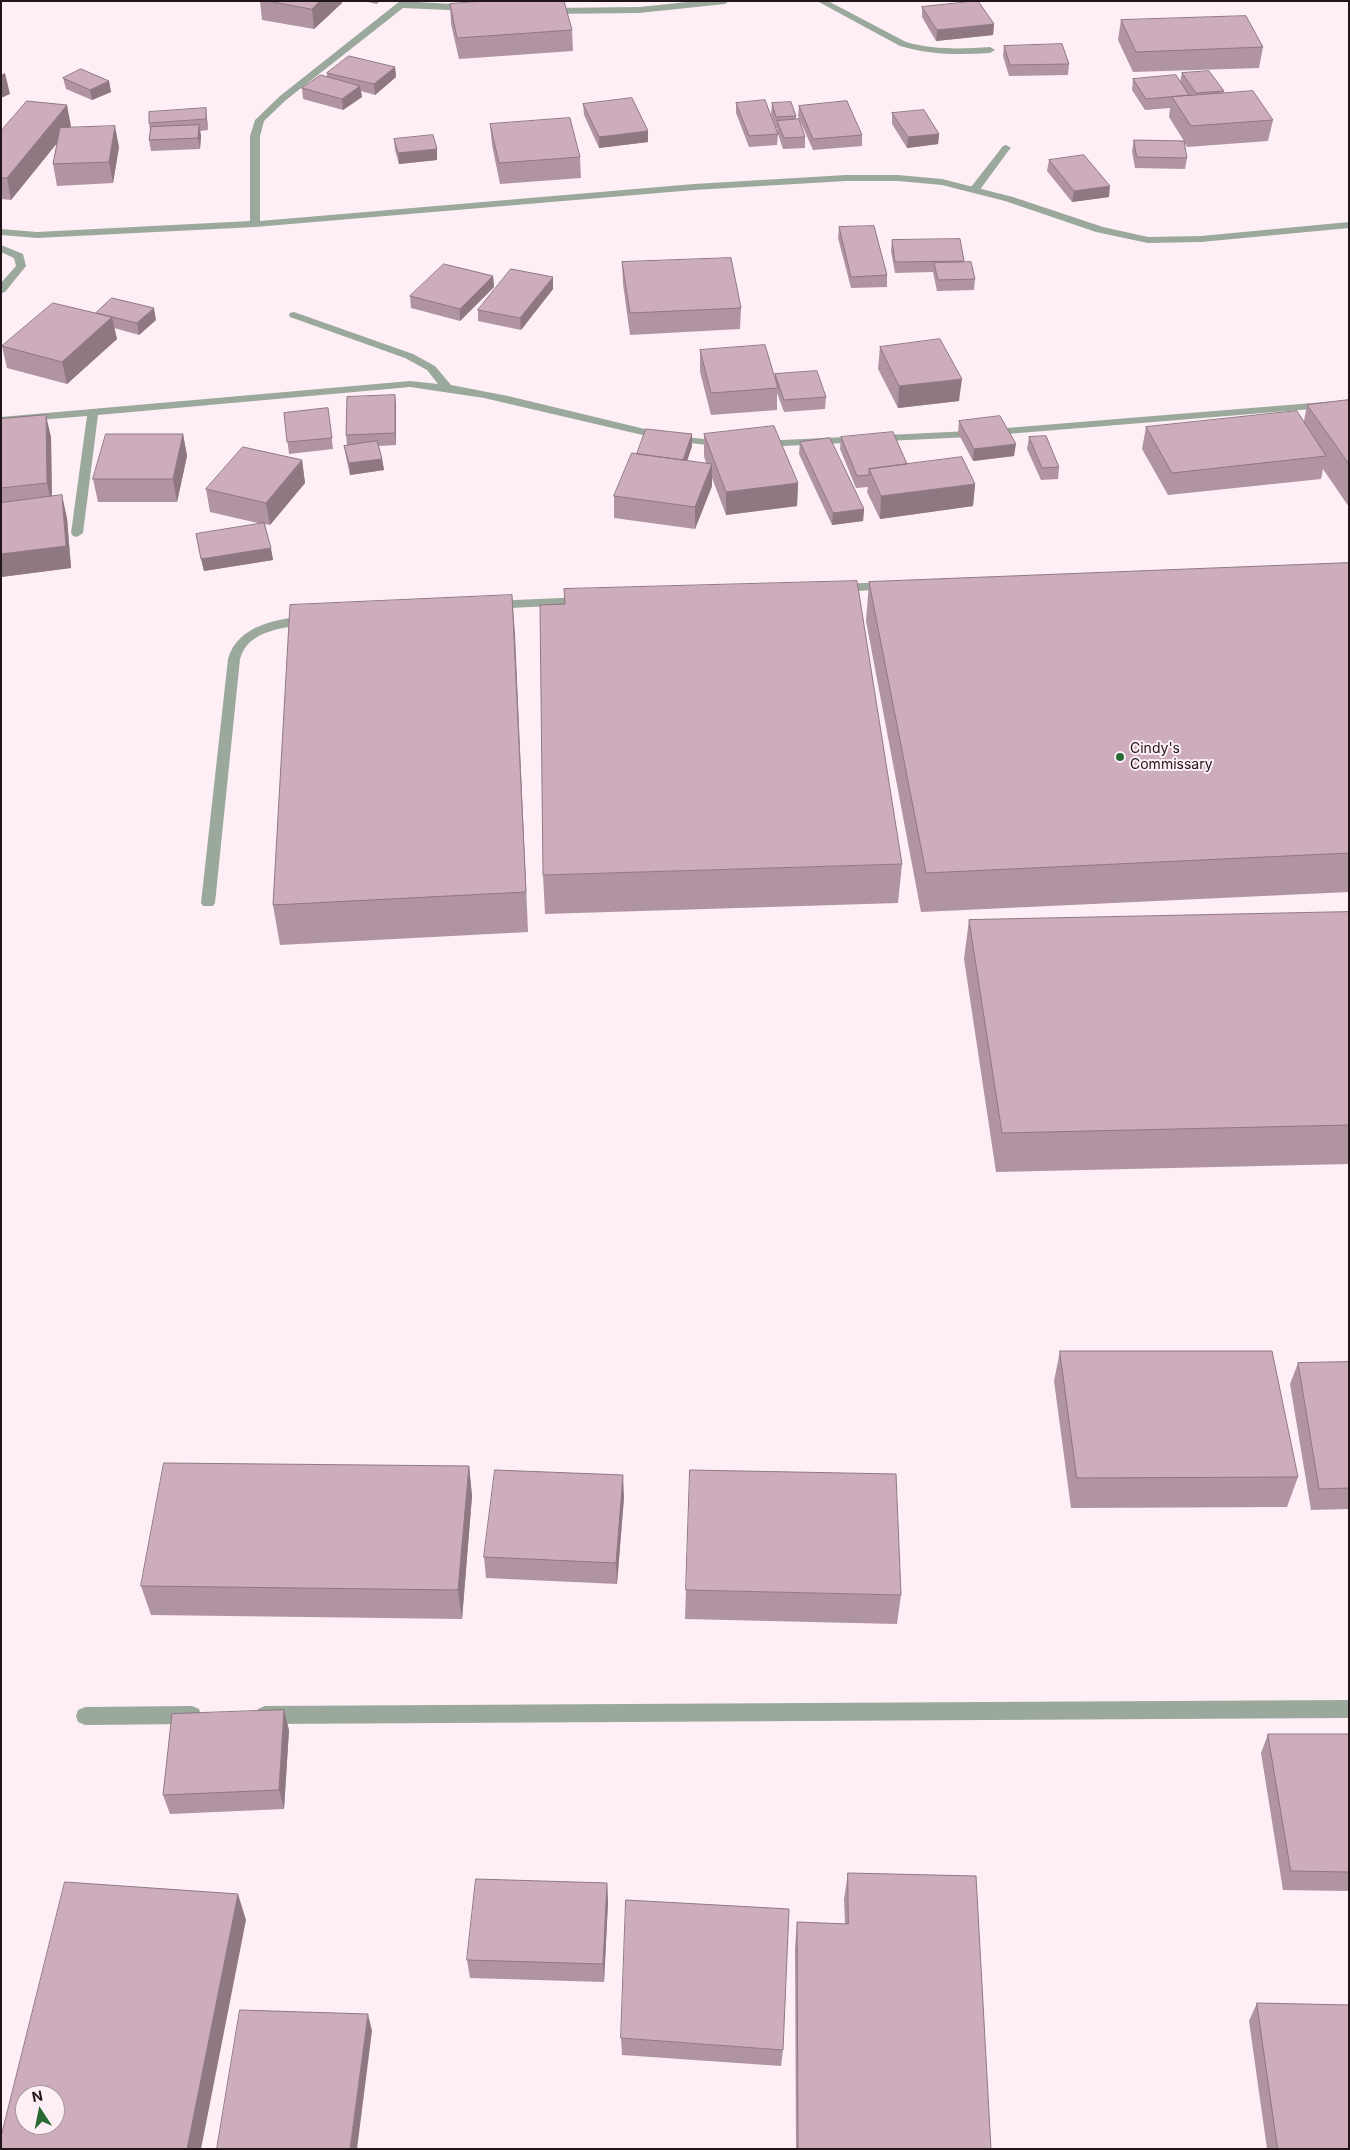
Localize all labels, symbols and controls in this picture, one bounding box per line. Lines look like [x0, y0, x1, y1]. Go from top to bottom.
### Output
place label: Cindy's Commissary [1130, 741, 1213, 774]
marker: Cindy's Commissary [1114, 751, 1126, 763]
north arrow [15, 2085, 65, 2135]
text: N [30, 2086, 44, 2105]

